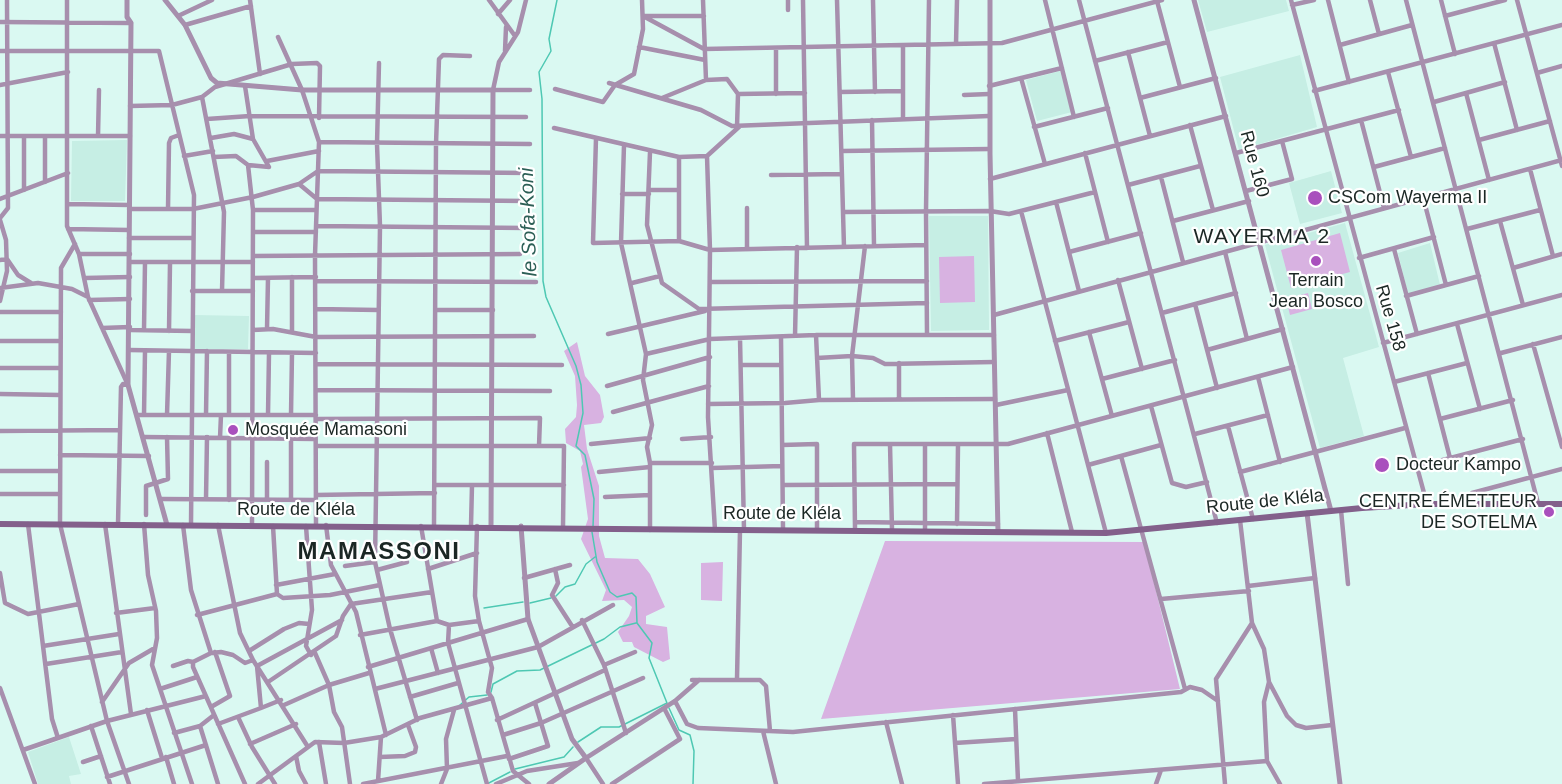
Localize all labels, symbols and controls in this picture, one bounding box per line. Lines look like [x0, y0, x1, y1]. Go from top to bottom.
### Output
street label: Rue 160 [1235, 128, 1273, 200]
water label: le Sofa-Koni [515, 167, 543, 277]
place label: CSCom Wayerma II [1328, 187, 1487, 209]
marker: CSCom Wayerma II [1306, 189, 1324, 207]
district label: WAYERMA 2 [1193, 224, 1331, 250]
marker: Terrain Jean Bosco [1309, 254, 1323, 268]
place label: Terrain Jean Bosco [1269, 270, 1363, 312]
street label: Rue 158 [1370, 282, 1410, 354]
place label: Mosquée Mamasoni [245, 419, 407, 441]
marker: Mosquée Mamasoni [226, 423, 240, 437]
place label: Docteur Kampo [1396, 454, 1521, 476]
marker: Docteur Kampo [1373, 456, 1391, 474]
street label: Route de Kléla [1205, 485, 1325, 519]
place label: CENTRE ÉMETTEUR DE SOTELMA [1359, 491, 1537, 534]
street label: Route de Kléla [237, 499, 355, 521]
street label: Route de Kléla [723, 503, 841, 525]
marker: CENTRE ÉMETTEUR DE SOTELMA [1542, 505, 1556, 519]
district label: MAMASSONI [298, 538, 460, 566]

